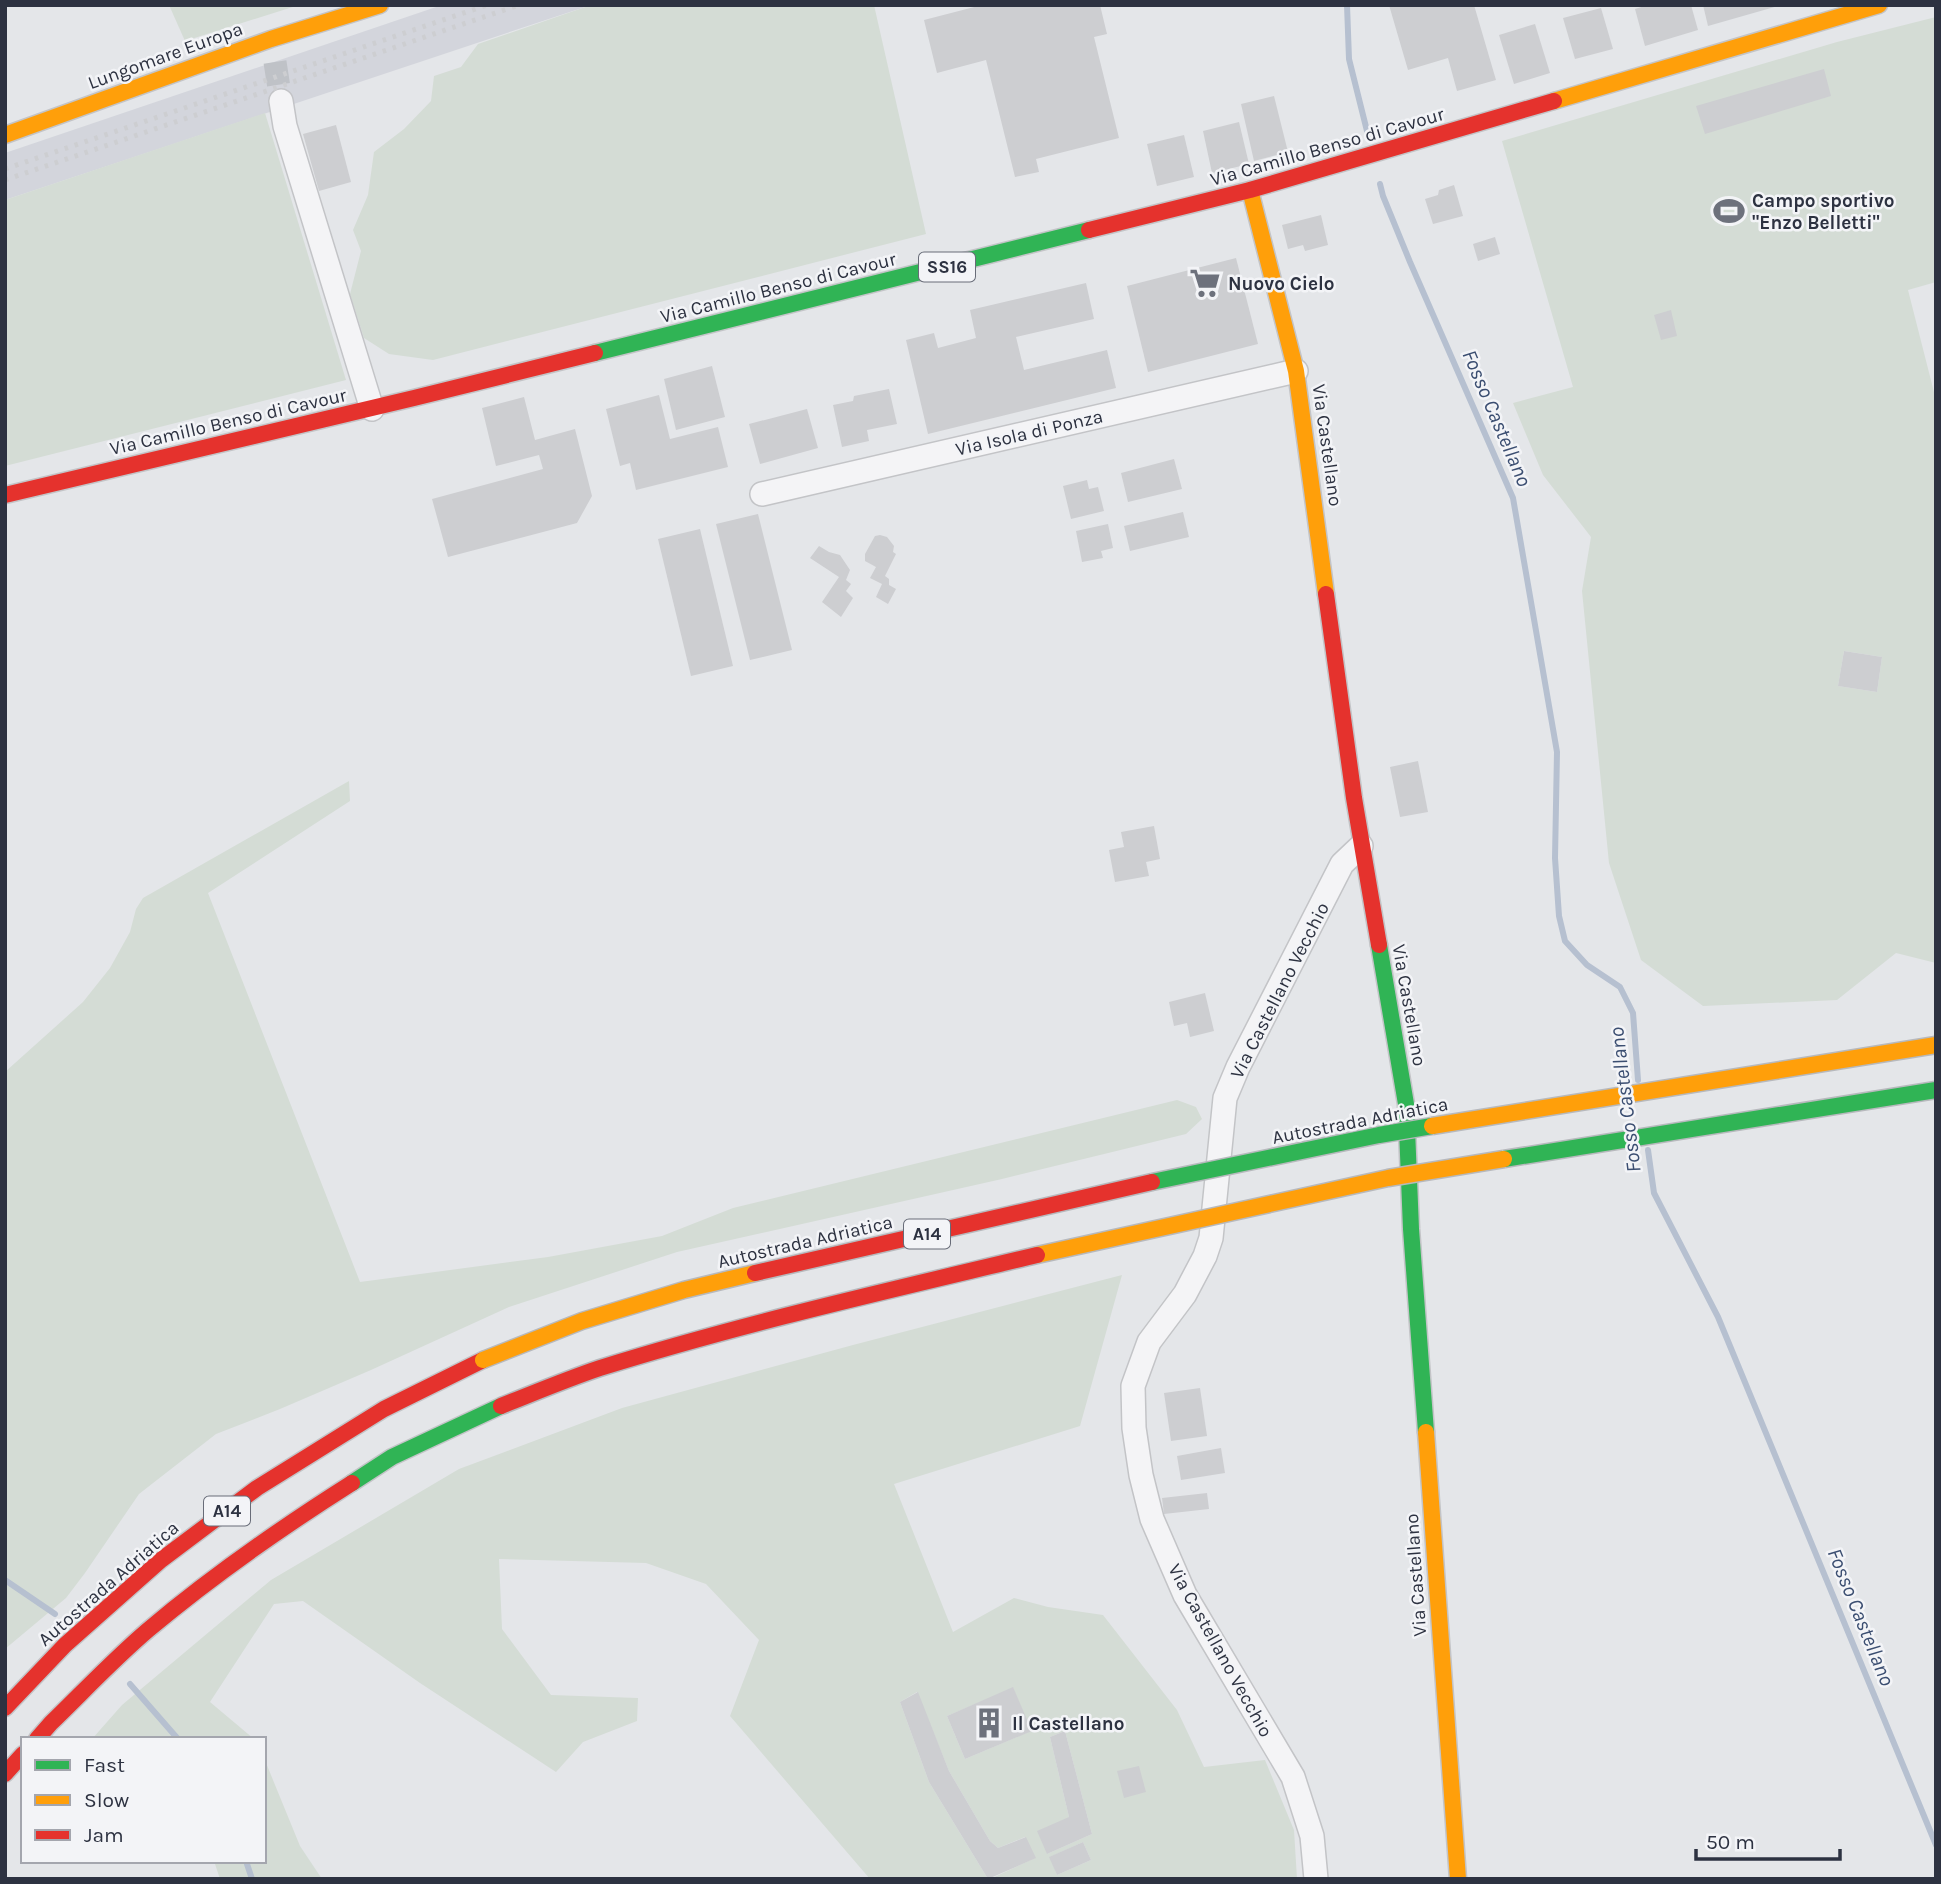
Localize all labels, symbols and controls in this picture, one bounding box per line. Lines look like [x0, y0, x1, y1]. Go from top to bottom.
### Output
street label: Lungomare Europa [85, 18, 246, 94]
street label: Via Camillo Benso di Cavour [1208, 103, 1447, 191]
place label: Campo sportivo "Enzo Belletti" [1752, 190, 1895, 234]
sports icon: Campo sportivo "Enzo Belletti" [1712, 194, 1746, 228]
street label: Via Camillo Benso di Cavour [658, 248, 899, 328]
road number: SS16 [919, 253, 975, 282]
supermarket icon: Nuovo Cielo [1188, 266, 1222, 300]
place label: Nuovo Cielo [1228, 273, 1335, 295]
water label: Fosso Castellano [1457, 346, 1537, 491]
street label: Via Castellano [1308, 383, 1346, 508]
street label: Via Camillo Benso di Cavour [108, 384, 349, 460]
street label: Via Isola di Ponza [953, 405, 1105, 461]
street label: Via Castellano Vecchio [1226, 899, 1334, 1082]
street label: Via Castellano [1387, 943, 1431, 1068]
water label: Fosso Castellano [1604, 1025, 1646, 1174]
street label: Autostrada Adriatica [1270, 1093, 1450, 1149]
street label: Autostrada Adriatica [716, 1211, 895, 1273]
road number: A14 [904, 1219, 950, 1248]
road number: A14 [204, 1496, 250, 1526]
street label: Via Castellano [1401, 1513, 1431, 1637]
street label: Autostrada Adriatica [34, 1517, 183, 1651]
water label: Fosso Castellano [1822, 1545, 1900, 1690]
street label: Via Castellano Vecchio [1163, 1560, 1277, 1741]
building icon: Il Castellano [972, 1706, 1006, 1740]
place label: Il Castellano [1012, 1713, 1124, 1735]
legend [21, 1737, 266, 1863]
text: Fast [84, 1753, 125, 1777]
text: Slow [84, 1788, 129, 1812]
scale bar [1696, 1818, 1840, 1862]
text: Jam [84, 1823, 124, 1847]
text: 50 m [1706, 1830, 1755, 1854]

